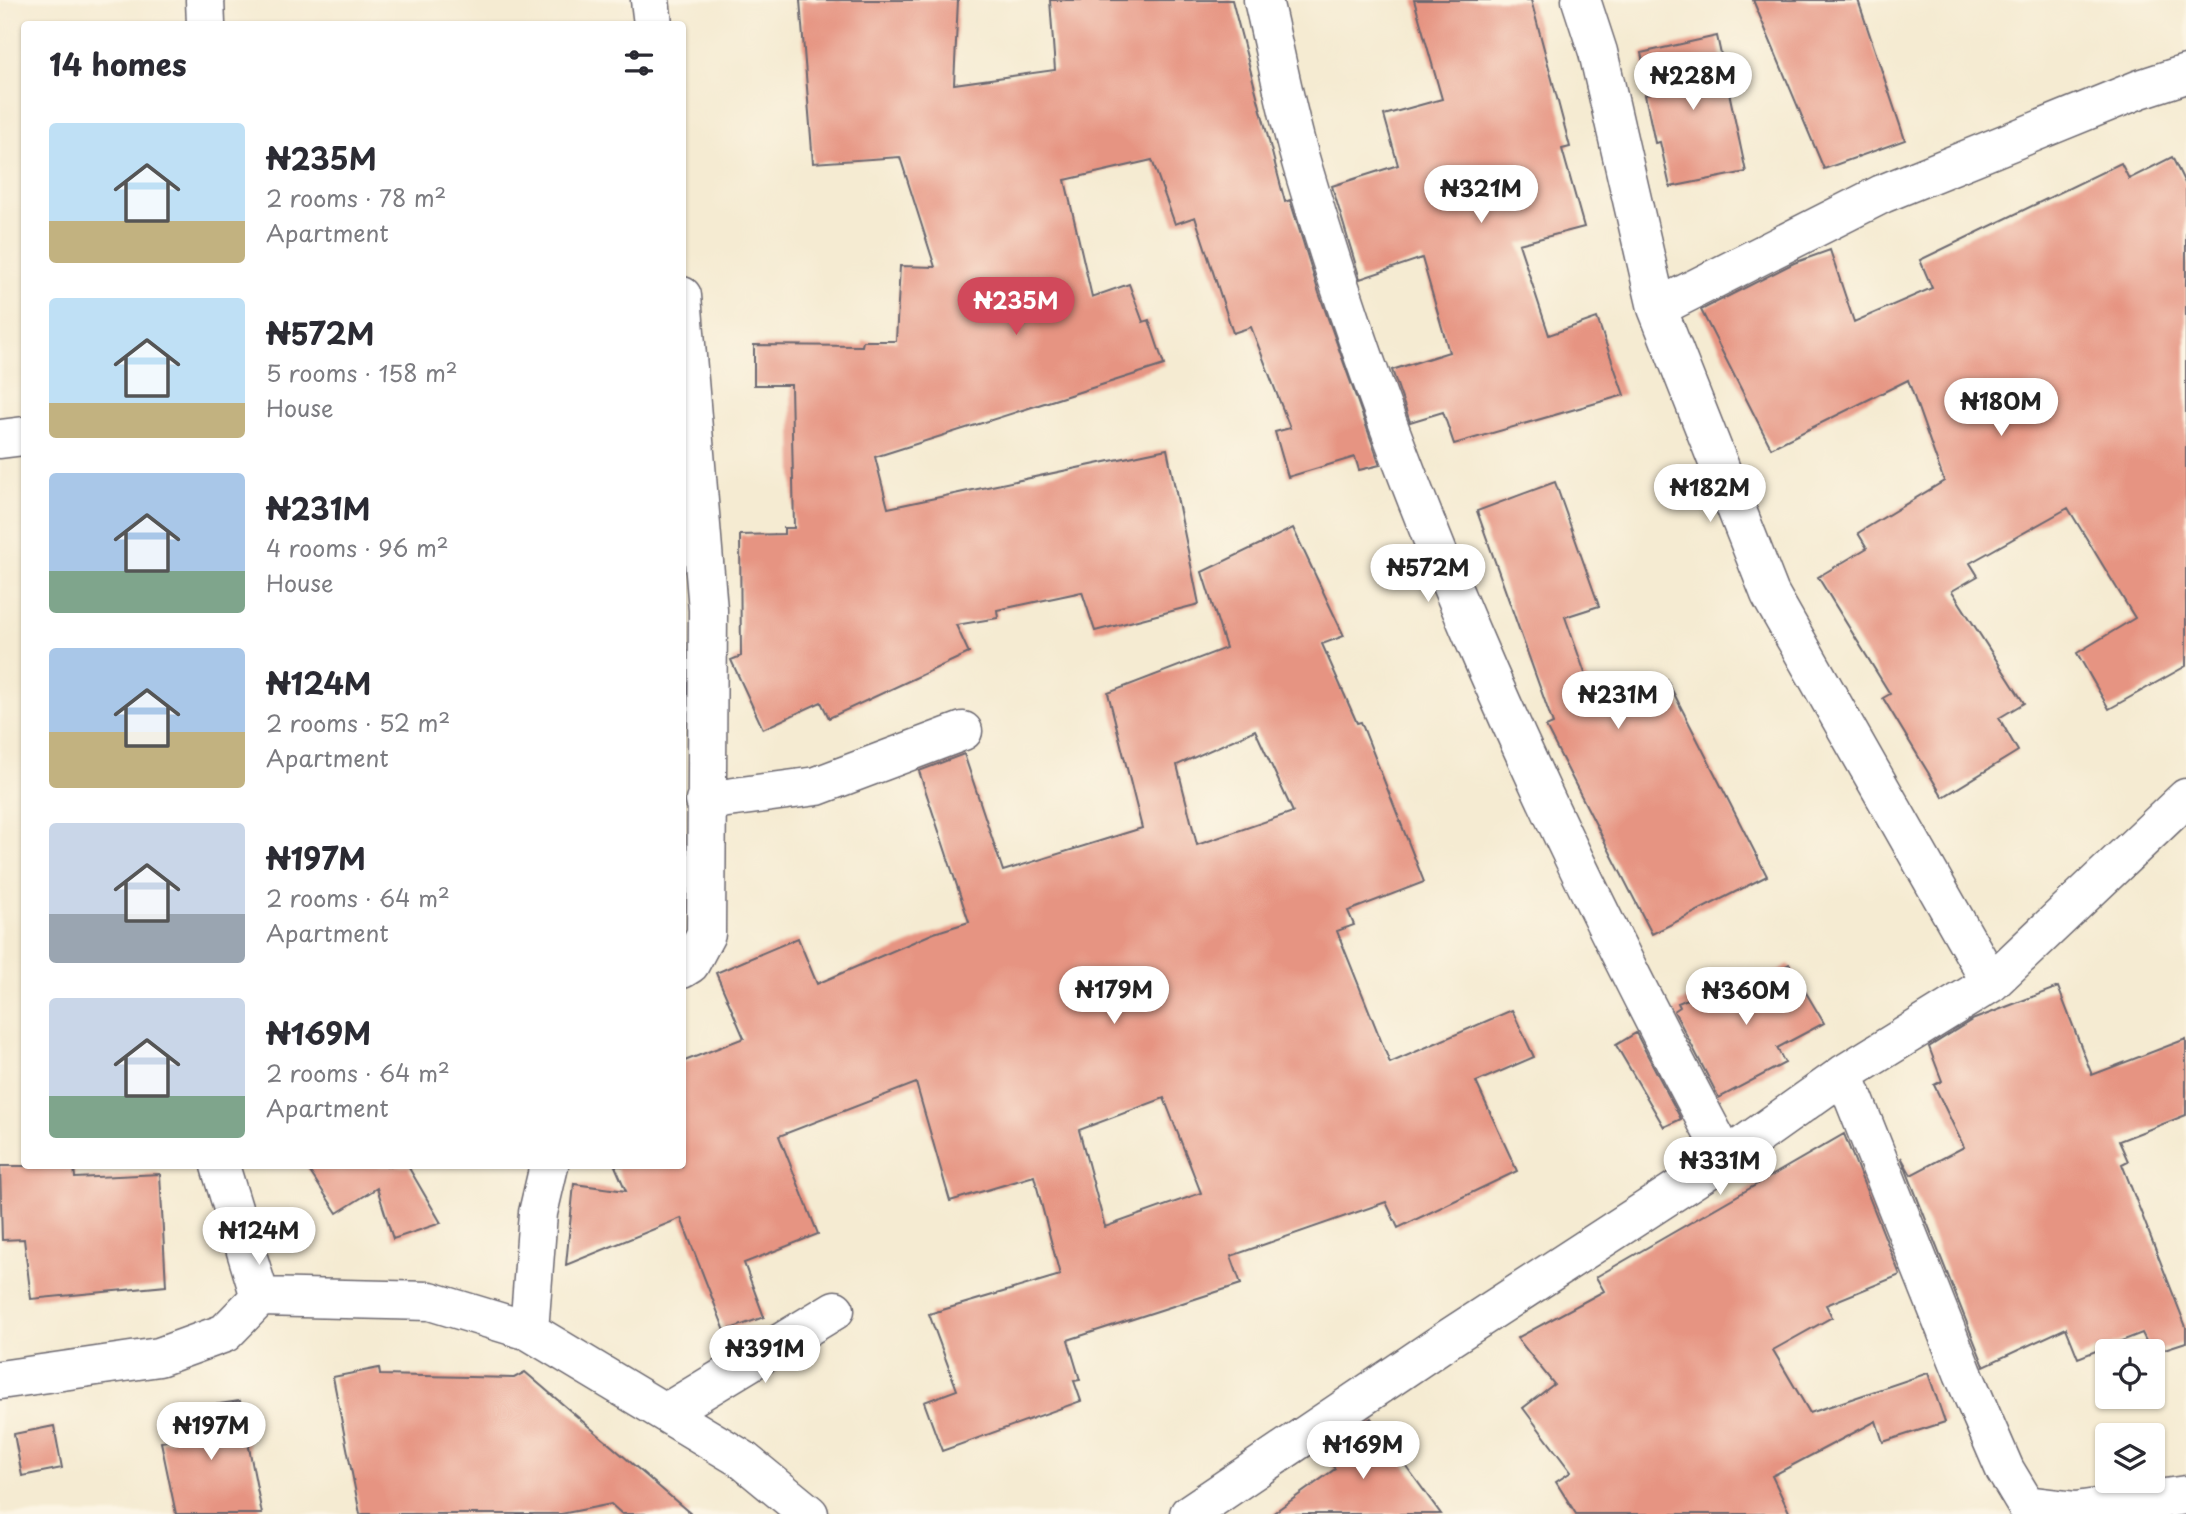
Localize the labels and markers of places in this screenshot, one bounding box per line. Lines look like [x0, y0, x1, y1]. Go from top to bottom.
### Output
pin: ₦228M [1644, 52, 1742, 112]
pin: ₦321M [1432, 166, 1530, 225]
pin: ₦235M [967, 278, 1065, 337]
pin: ₦180M [1952, 378, 2050, 438]
pin: ₦182M [1661, 464, 1759, 524]
pin: ₦572M [1379, 544, 1477, 604]
pin: ₦231M [1569, 672, 1667, 731]
pin: ₦179M [1065, 967, 1163, 1026]
pin: ₦360M [1697, 968, 1795, 1027]
pin: ₦331M [1671, 1138, 1769, 1197]
pin: ₦124M [210, 1208, 308, 1267]
pin: ₦391M [716, 1326, 814, 1385]
pin: ₦197M [162, 1402, 260, 1462]
pin: ₦169M [1314, 1422, 1412, 1481]

